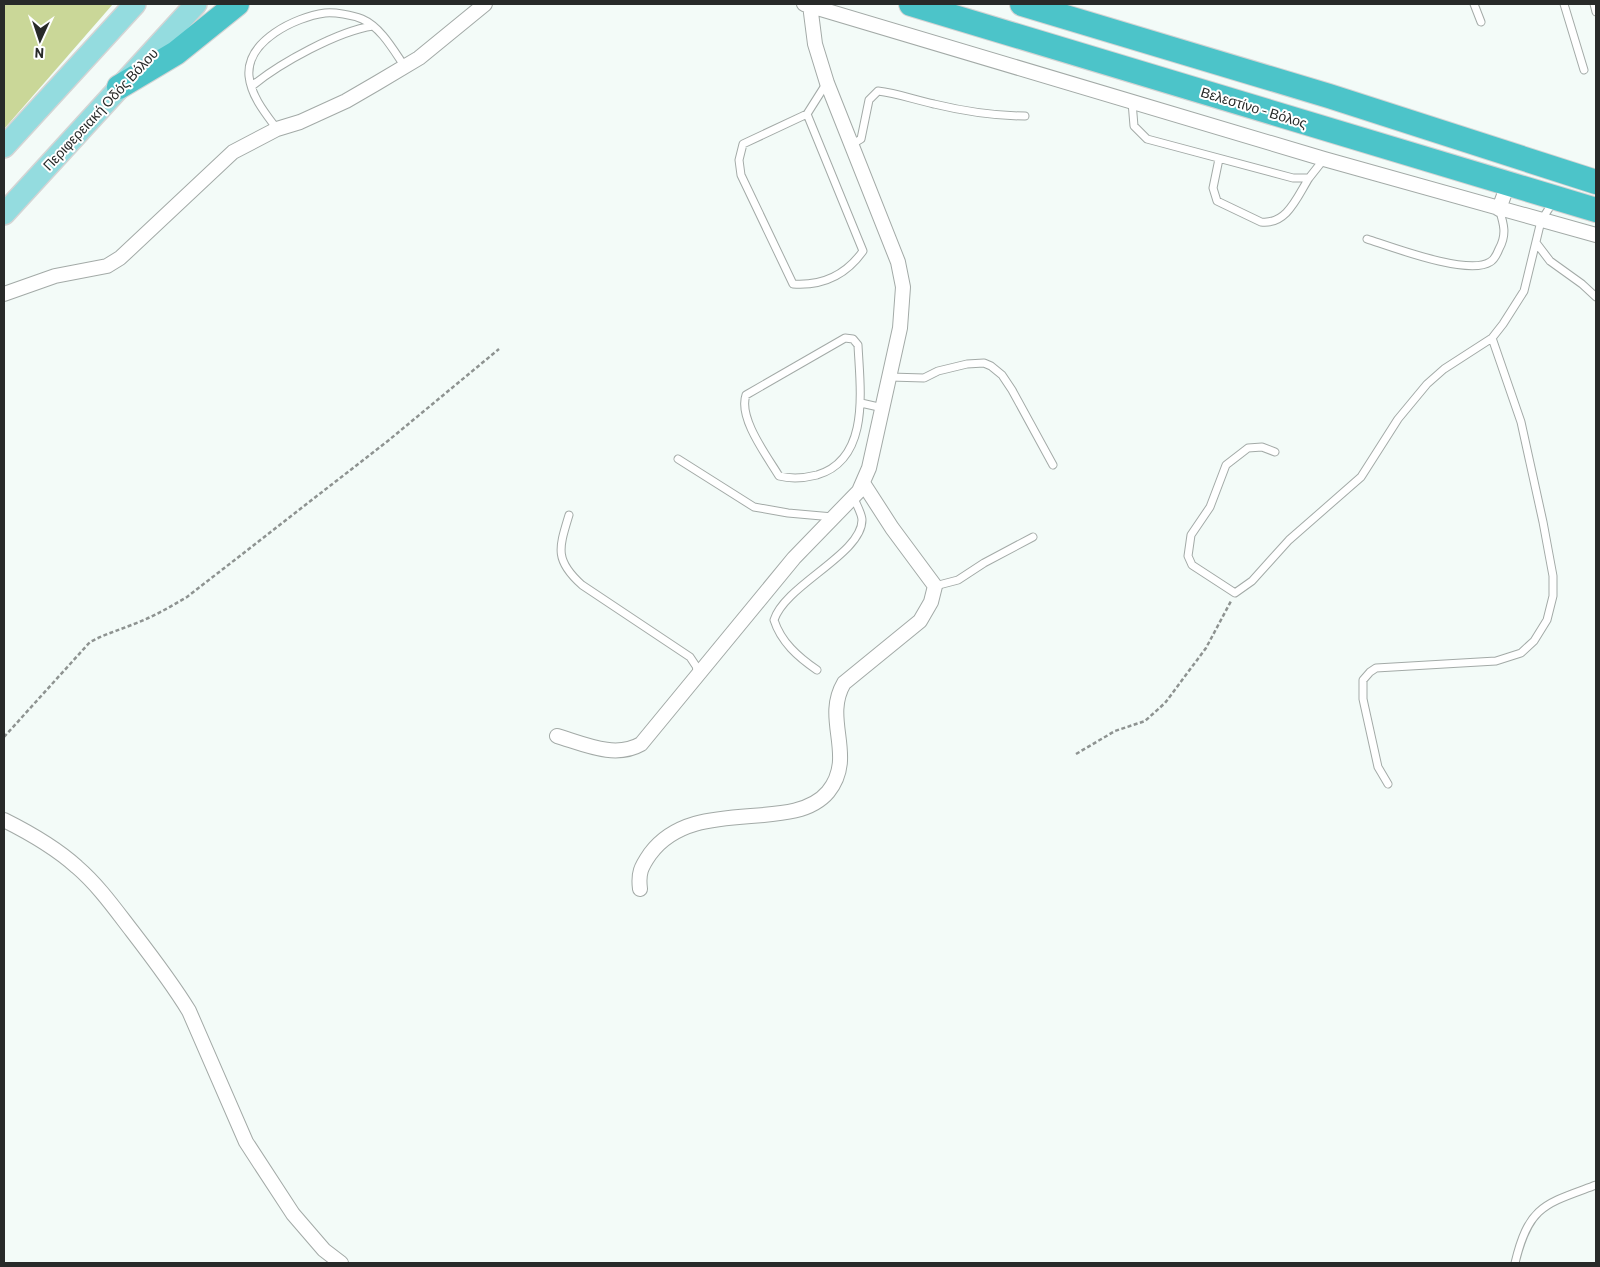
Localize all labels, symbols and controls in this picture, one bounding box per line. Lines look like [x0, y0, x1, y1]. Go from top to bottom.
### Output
north arrow [15, 15, 65, 65]
street label: Περιφερειακή Οδός Βόλου [39, 44, 161, 174]
text: N [34, 45, 44, 62]
street label: Βελεστίνο - Βόλος [1199, 83, 1309, 131]

